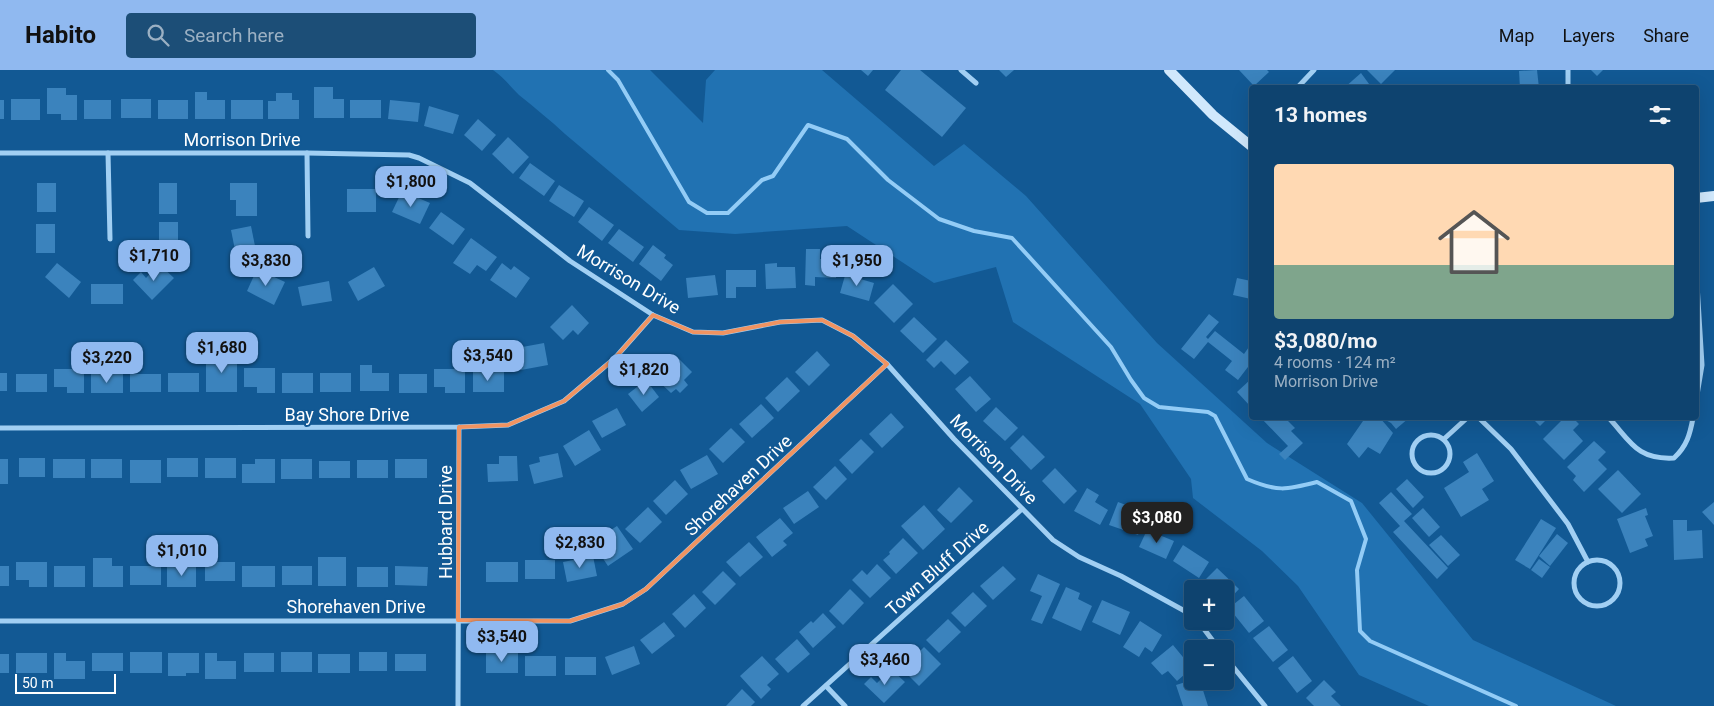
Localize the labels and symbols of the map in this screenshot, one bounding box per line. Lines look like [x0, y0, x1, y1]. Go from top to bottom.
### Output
street label: Morrison Drive [184, 129, 300, 150]
pin: $1,800 [370, 166, 452, 208]
pin: $1,710 [113, 240, 195, 282]
street label: Morrison Drive [573, 240, 685, 318]
pin: $3,830 [225, 244, 307, 287]
pin: $1,950 [816, 244, 898, 287]
pin: $1,680 [181, 332, 263, 374]
pin: $3,540 [447, 340, 529, 382]
pin: $3,220 [66, 342, 148, 384]
pin: $1,820 [603, 354, 685, 396]
street label: Bay Shore Drive [284, 404, 410, 425]
street label: Morrison Drive [946, 410, 1042, 508]
street label: Shorehaven Drive [680, 430, 796, 540]
street label: Hubbard Drive [435, 465, 456, 579]
pin: $3,080 [1116, 502, 1198, 544]
street label: Town Bluff Drive [881, 516, 993, 620]
pin: $2,830 [539, 526, 621, 569]
pin: $1,010 [141, 534, 223, 577]
street label: Shorehaven Drive [287, 596, 425, 617]
pin: $3,540 [461, 620, 543, 663]
pin: $3,460 [844, 644, 926, 686]
scale bar [15, 671, 116, 694]

